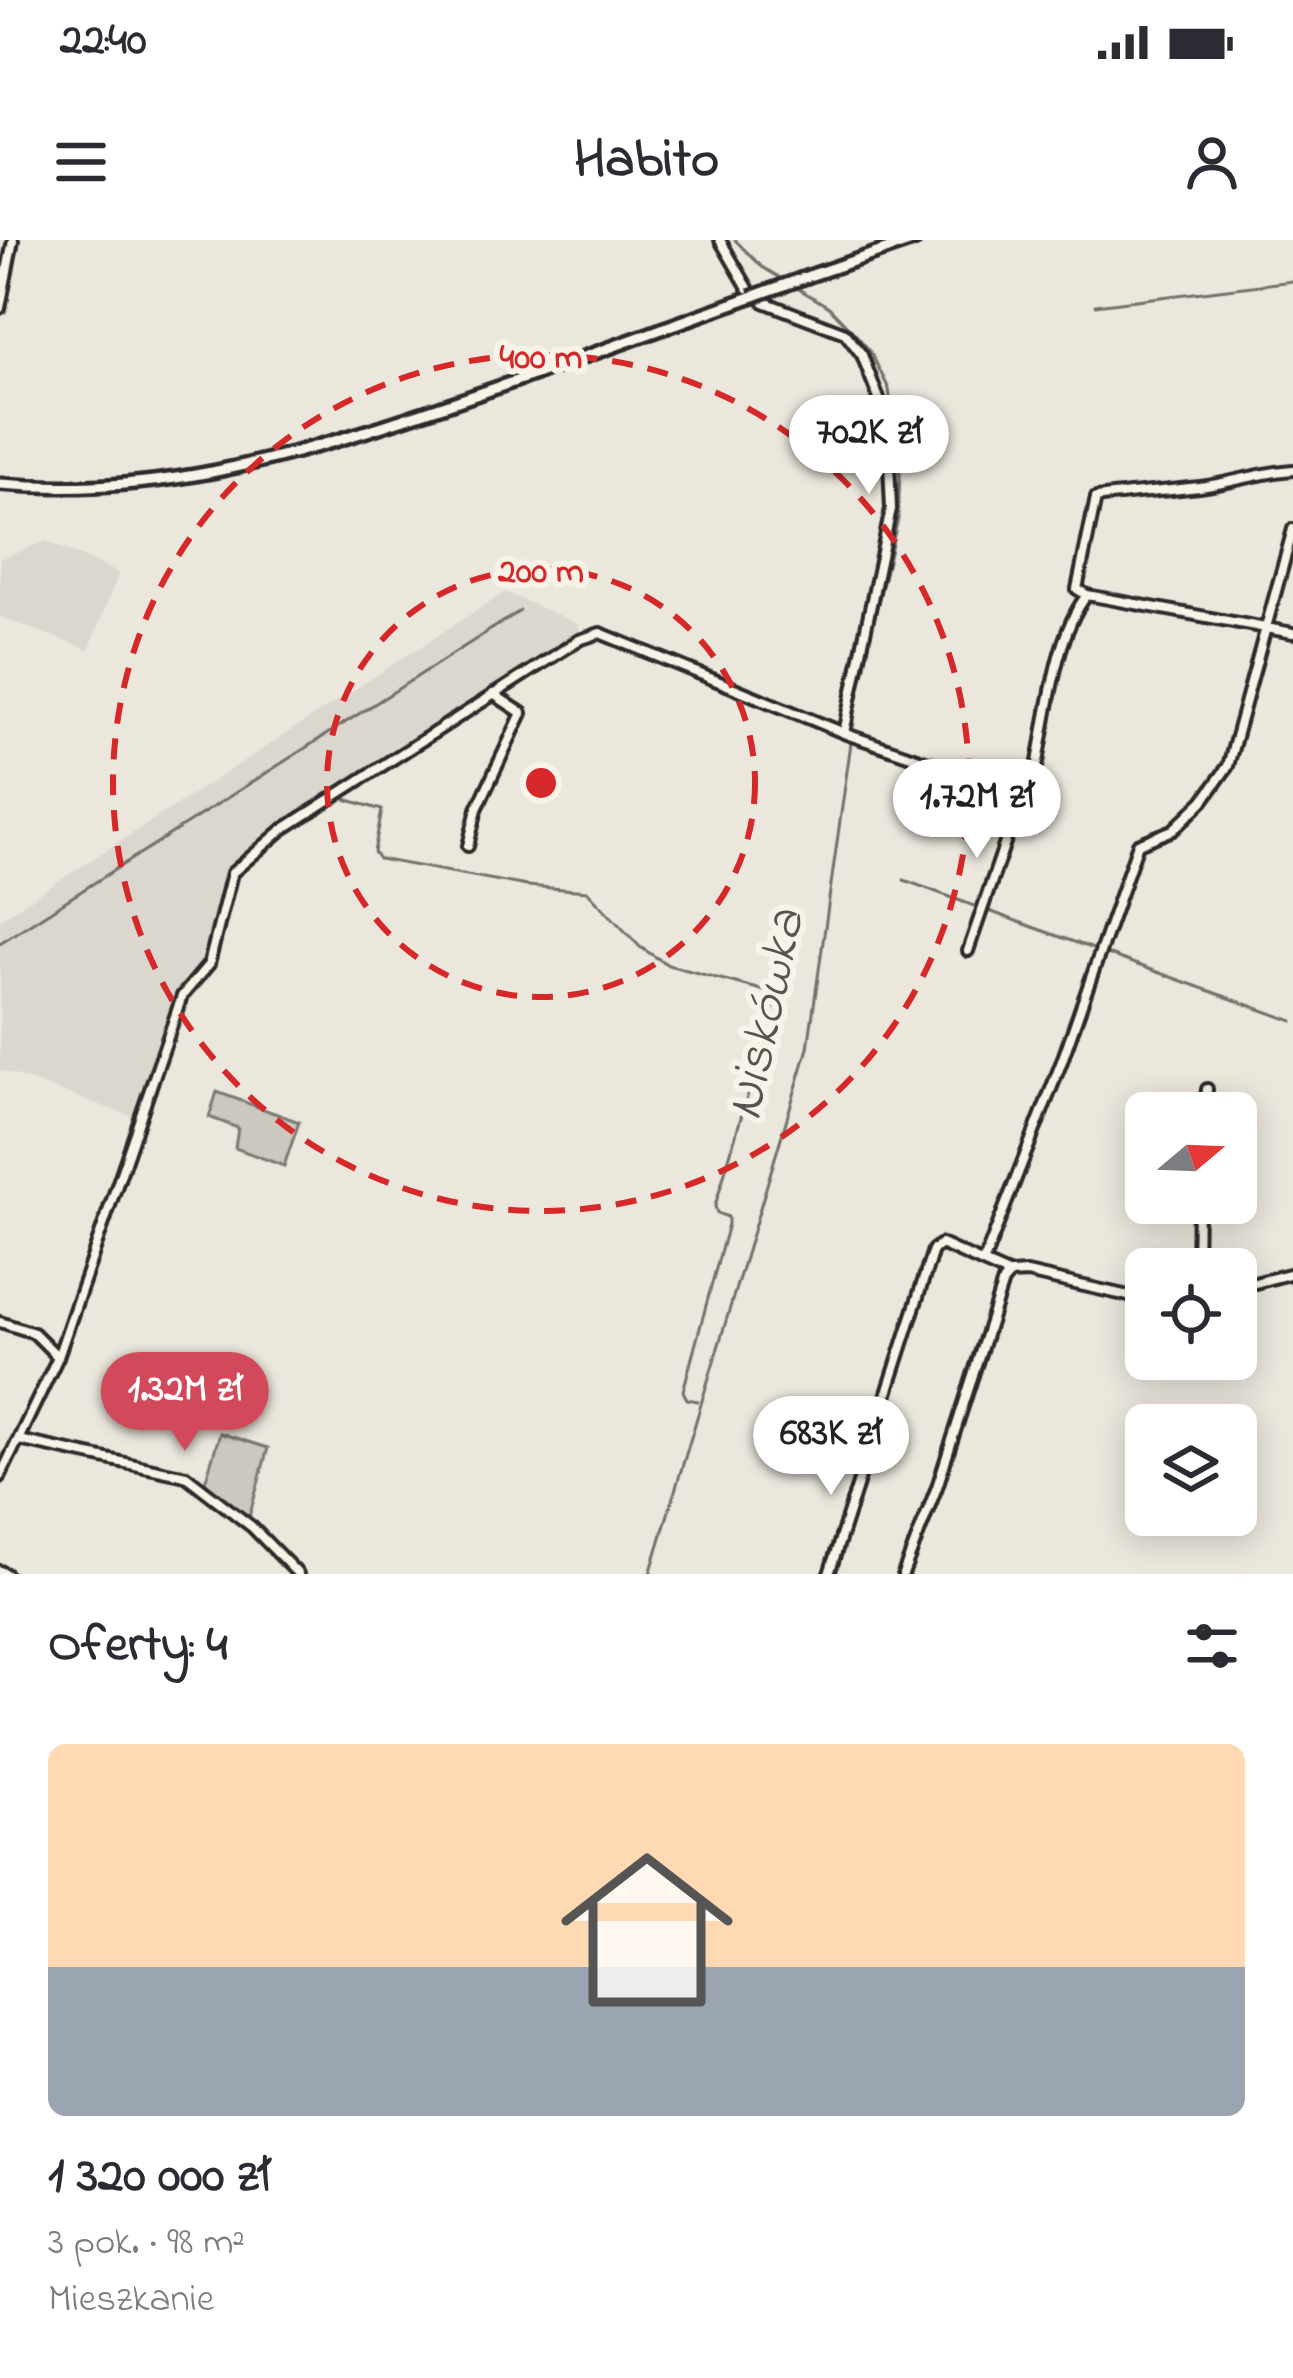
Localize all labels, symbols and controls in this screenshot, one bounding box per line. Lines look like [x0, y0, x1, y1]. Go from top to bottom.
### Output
text: 22:40 [60, 9, 147, 75]
text: Habito [574, 123, 719, 201]
icon: menu [48, 129, 114, 195]
icon: person [1179, 129, 1245, 195]
text: 400 m [500, 333, 582, 386]
pin: 702K zł [758, 395, 980, 497]
text: 702K zł [816, 405, 922, 462]
text: 200 m [497, 547, 584, 600]
pin: 1.72M zł [853, 759, 1101, 861]
centre of rings [520, 762, 562, 804]
text: 1.72M zł [920, 769, 1034, 826]
water label: Niskówka [708, 902, 828, 1127]
north arrow [1125, 1092, 1257, 1224]
map controls [1125, 1092, 1257, 1536]
button: locate [1125, 1248, 1257, 1380]
pin: 1.32M zł [61, 1352, 309, 1454]
text: 1.32M zł [128, 1362, 242, 1419]
pin: 683K zł [720, 1396, 942, 1498]
button: layers [1125, 1404, 1257, 1536]
text: 683K zł [780, 1406, 882, 1463]
text: Oferty: 4 [48, 1609, 227, 1684]
icon: filters [1179, 1613, 1245, 1679]
icon: home [539, 1822, 755, 2038]
text: 1 320 000 zł [48, 2140, 270, 2215]
text: 3 pok. · 98 m² [48, 2215, 245, 2272]
text: Mieszkanie [48, 2272, 214, 2329]

